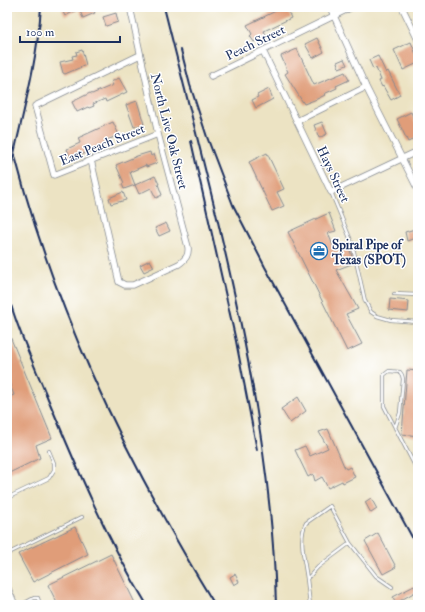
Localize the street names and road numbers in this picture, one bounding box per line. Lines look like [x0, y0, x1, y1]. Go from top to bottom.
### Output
street label: Peach Street [223, 22, 288, 64]
street label: North Live Oak Street [147, 72, 191, 191]
street label: East Peach Street [58, 121, 147, 169]
street label: Hays Street [312, 144, 353, 205]

